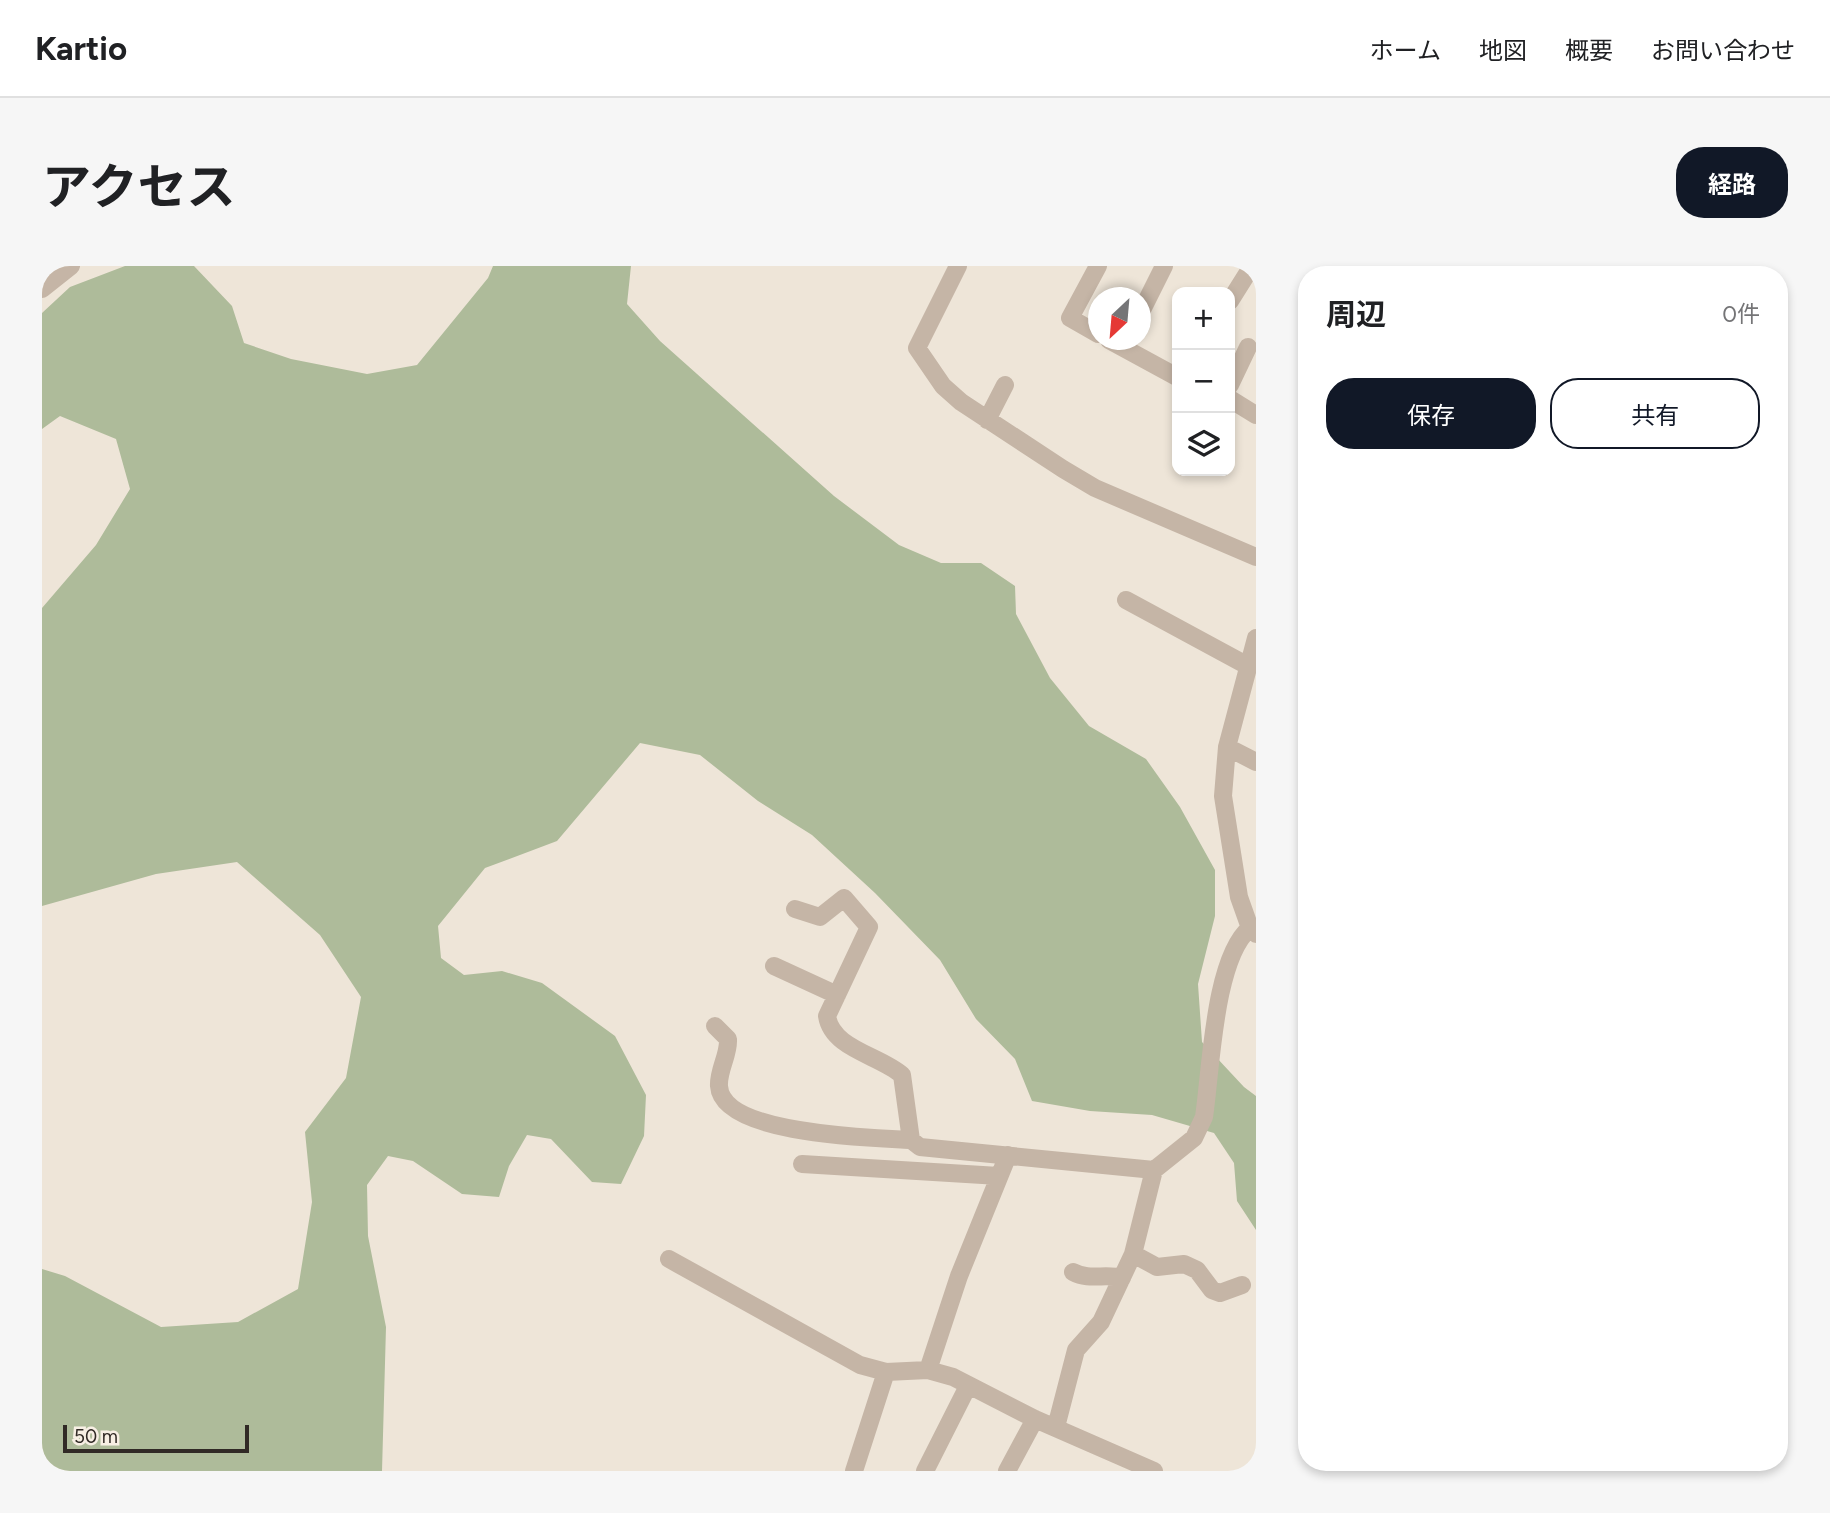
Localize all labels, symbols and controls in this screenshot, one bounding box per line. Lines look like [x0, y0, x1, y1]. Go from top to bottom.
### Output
text: Kartio [35, 29, 127, 68]
text: ホーム [1370, 36, 1441, 65]
text: 地図 [1479, 36, 1527, 65]
text: 概要 [1565, 36, 1613, 65]
text: お問い合わせ [1651, 36, 1795, 65]
button: 経路 [1676, 147, 1788, 218]
text: アクセス [42, 157, 236, 216]
north arrow [1088, 287, 1151, 350]
map controls [1172, 287, 1235, 476]
button: + [1172, 287, 1235, 350]
text: 周辺 [1326, 296, 1386, 333]
text: 0件 [1722, 300, 1760, 328]
button: − [1172, 350, 1235, 413]
button: 保存 [1326, 378, 1536, 449]
button: 共有 [1550, 378, 1760, 449]
button: layers [1172, 413, 1235, 476]
scale bar [63, 1422, 248, 1454]
text: 50 m [74, 1425, 118, 1448]

